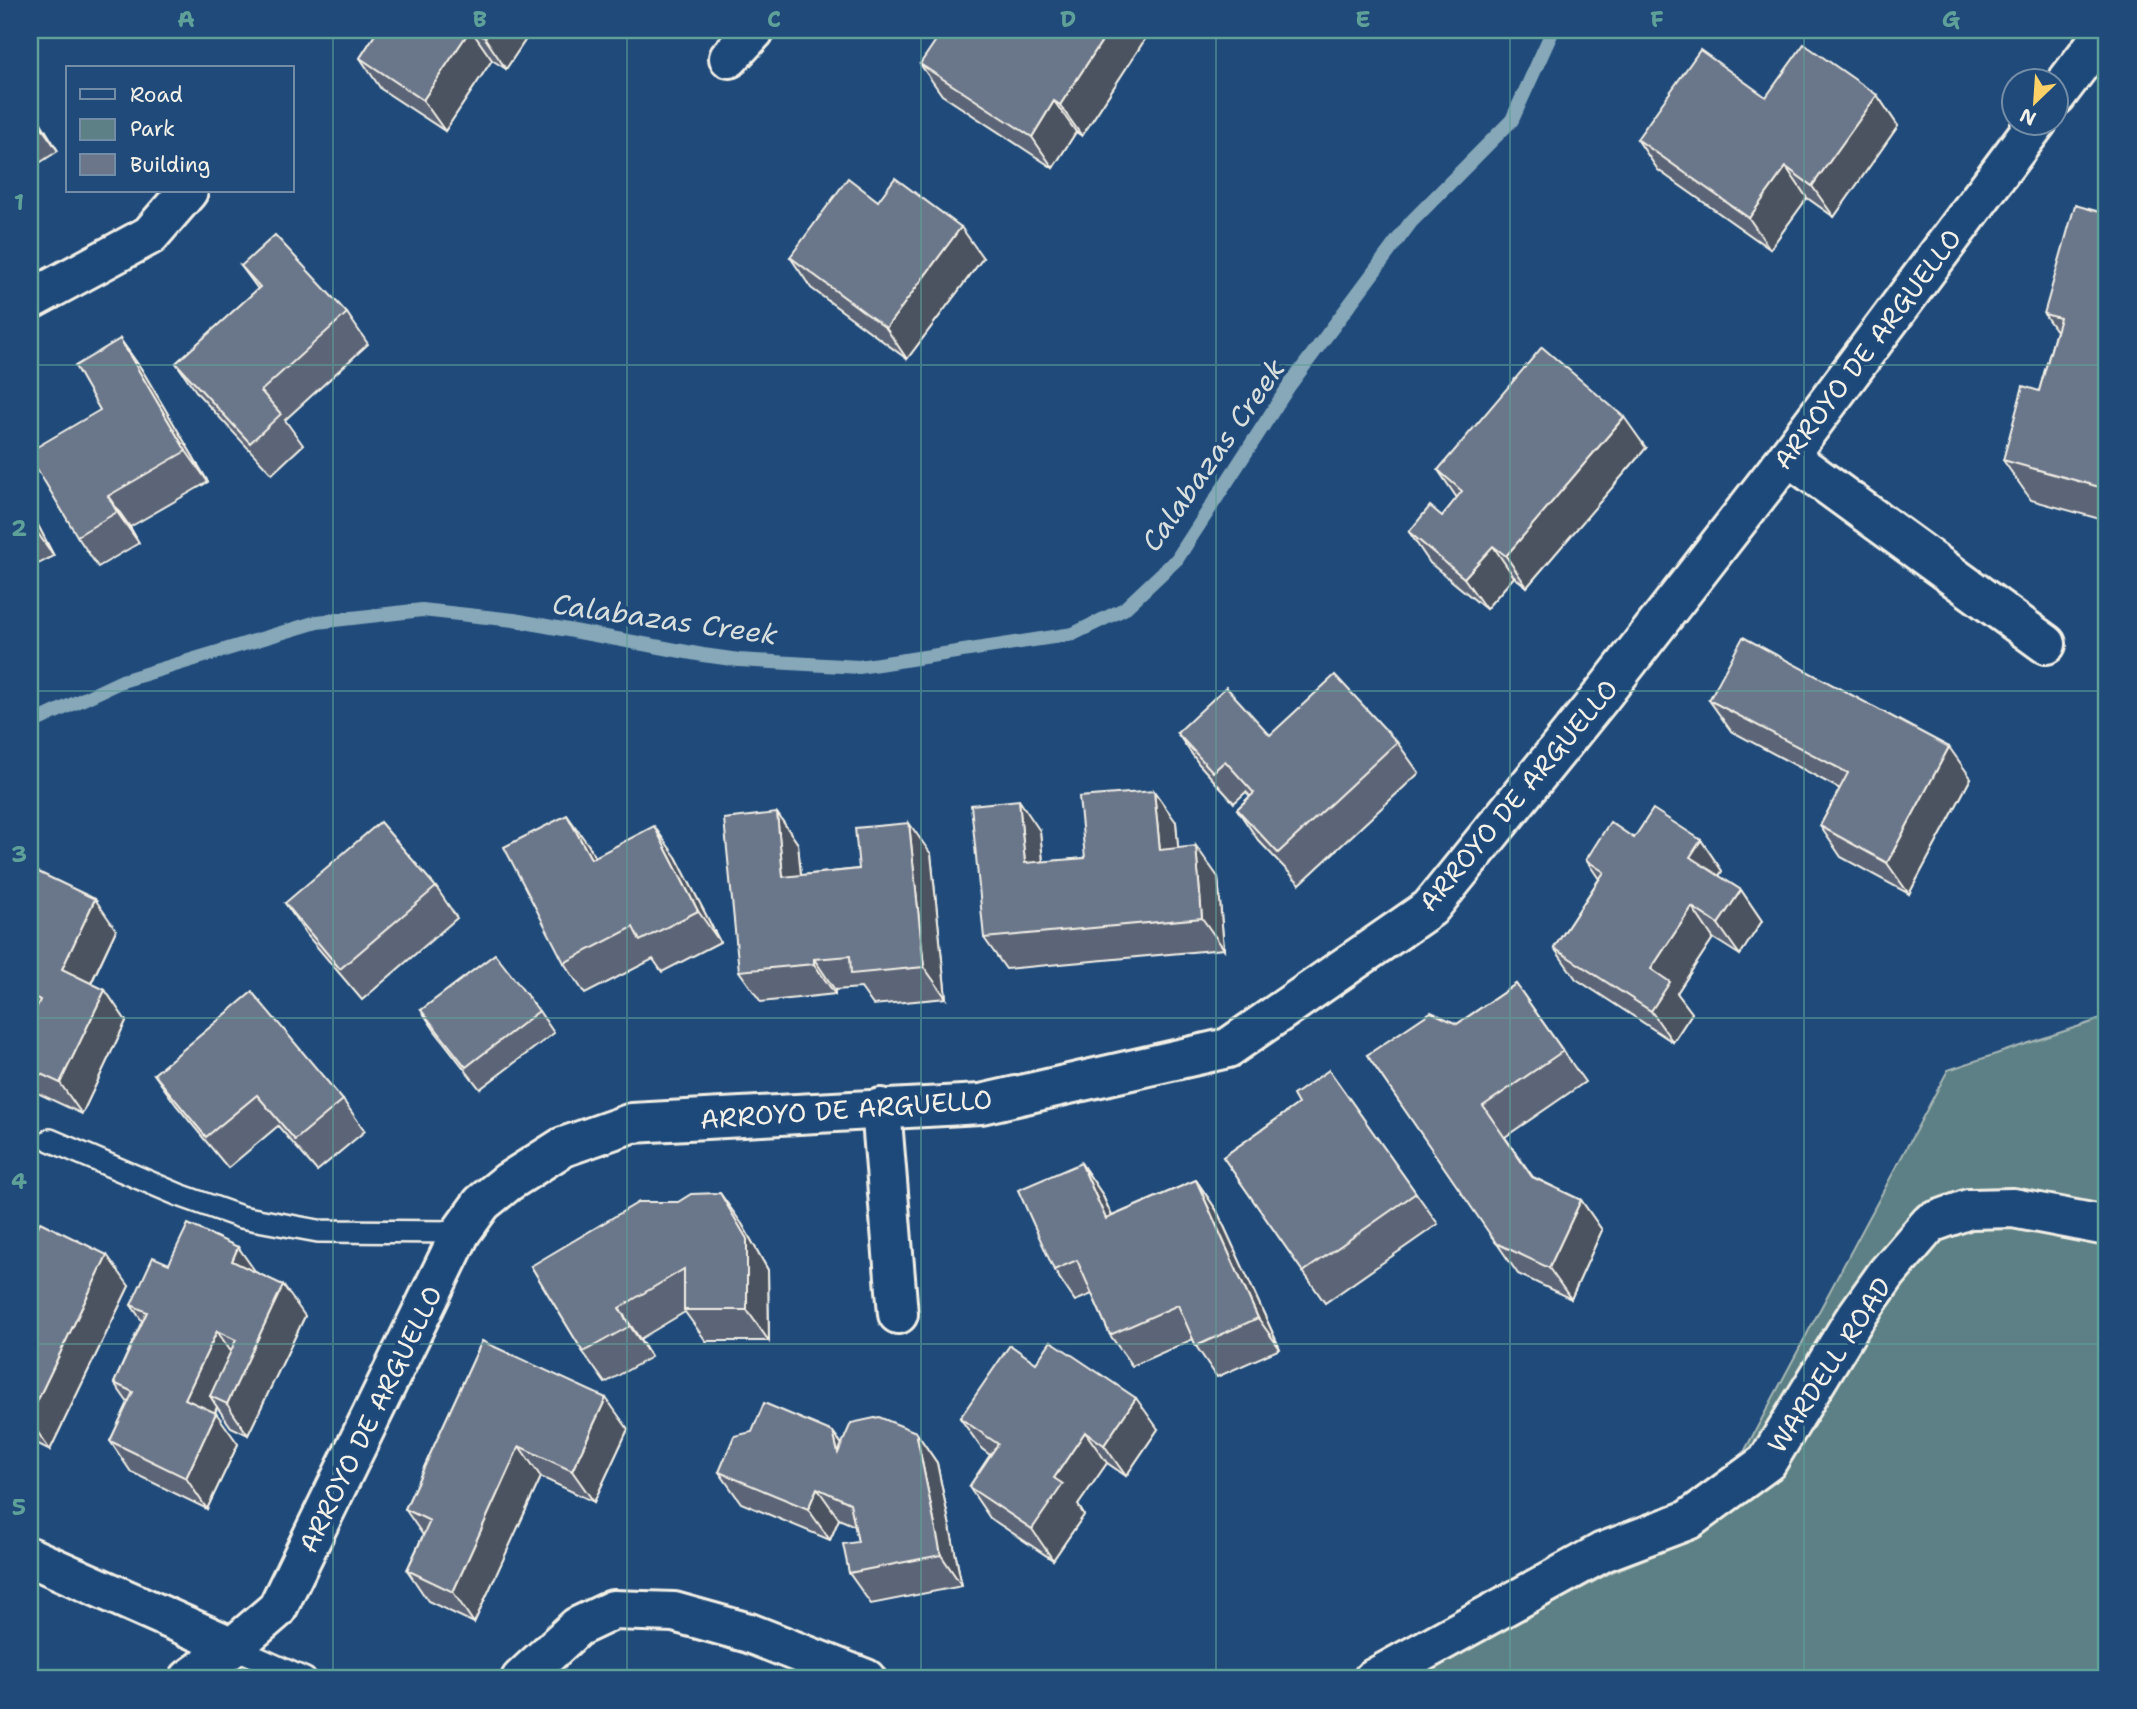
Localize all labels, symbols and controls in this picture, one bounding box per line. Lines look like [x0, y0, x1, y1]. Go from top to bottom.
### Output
text: A [177, 4, 195, 34]
text: B [473, 4, 487, 34]
text: C [767, 4, 781, 34]
text: D [1060, 4, 1076, 34]
text: E [1355, 4, 1371, 34]
text: F [1650, 4, 1664, 34]
text: G [1942, 4, 1961, 34]
legend [66, 66, 294, 192]
north arrow [2000, 66, 2070, 136]
text: Road [130, 81, 183, 109]
text: N [2016, 102, 2040, 131]
text: Park [130, 115, 175, 143]
text: Building [130, 151, 210, 179]
text: 1 [14, 187, 24, 217]
street label: ARROYO DE ARGUELLO [1765, 222, 1969, 476]
water label: Calabazas Creek [1132, 351, 1294, 559]
text: 2 [11, 513, 27, 543]
water label: Calabazas Creek [550, 584, 780, 654]
street label: ARROYO DE ARGUELLO [1411, 672, 1625, 918]
text: 3 [11, 839, 27, 869]
street label: ARROYO DE ARGUELLO [699, 1081, 993, 1137]
text: 4 [11, 1166, 27, 1196]
street label: WARDELL ROAD [1759, 1270, 1899, 1460]
street label: ARROYO DE ARGUELLO [290, 1280, 450, 1558]
text: 5 [12, 1492, 26, 1522]

